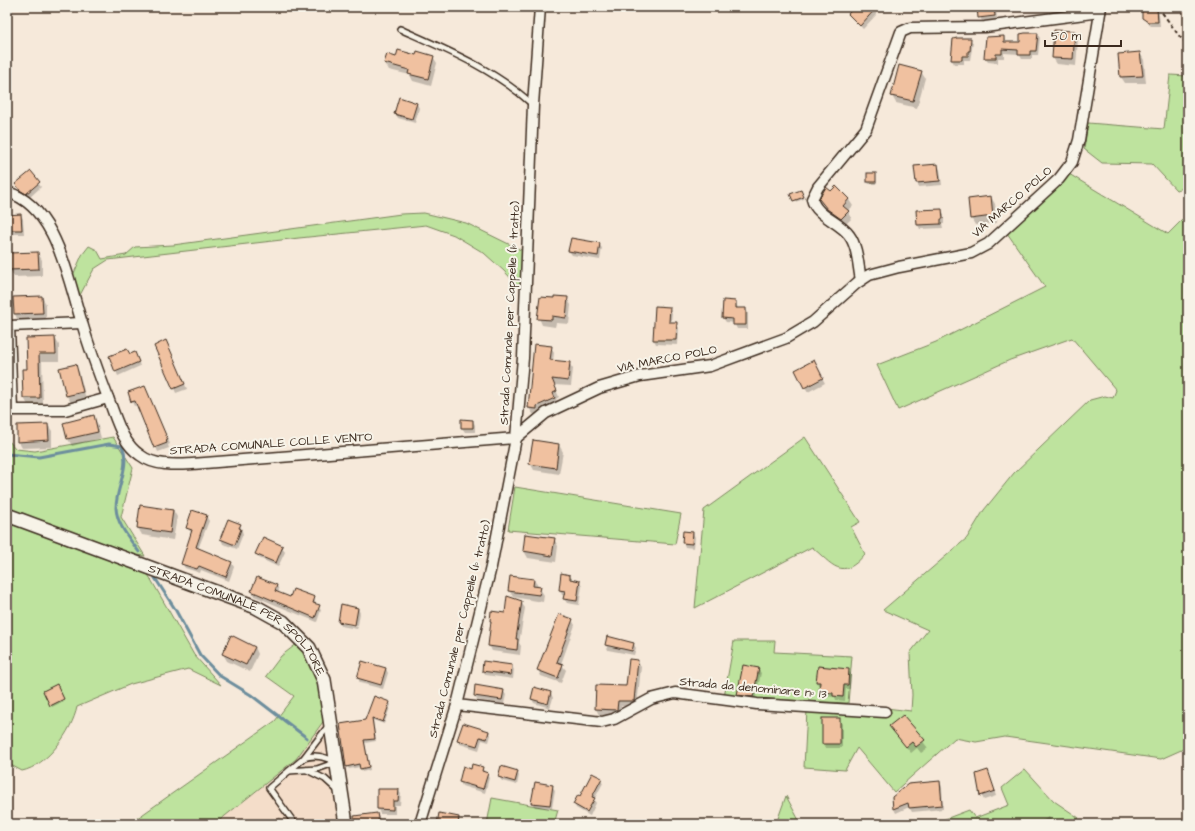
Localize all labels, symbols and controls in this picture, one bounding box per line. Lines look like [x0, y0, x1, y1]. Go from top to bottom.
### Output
scale bar [1045, 22, 1121, 48]
text: 50 m [1051, 28, 1082, 45]
street label: VIA MARCO POLO [968, 162, 1056, 242]
street label: Strada Comunale per Cappelle (1º tratto) [496, 201, 524, 425]
street label: VIA MARCO POLO [616, 341, 718, 377]
street label: STRADA COMUNALE COLLE VENTO [169, 428, 373, 460]
street label: Strada Comunale per Cappelle (1º tratto) [425, 518, 495, 740]
street label: STRADA COMUNALE PER SPOLTORE [146, 559, 329, 678]
street label: Strada da denominare nº 13 [679, 673, 827, 703]

